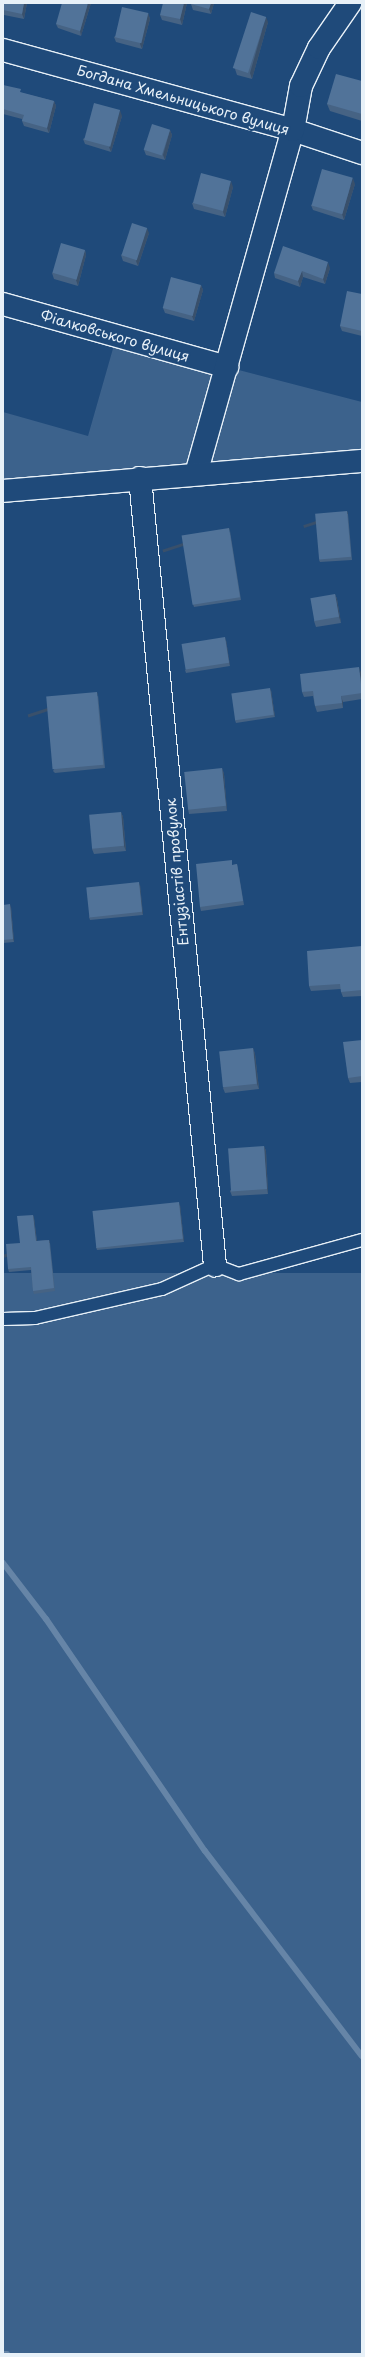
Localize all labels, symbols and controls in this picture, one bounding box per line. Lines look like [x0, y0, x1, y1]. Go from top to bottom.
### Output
street label: Богдана Хмельницького вулиця [75, 62, 291, 138]
street label: Фіалковського вулиця [39, 307, 191, 365]
street label: Ентузіастів провулок [162, 798, 192, 946]

